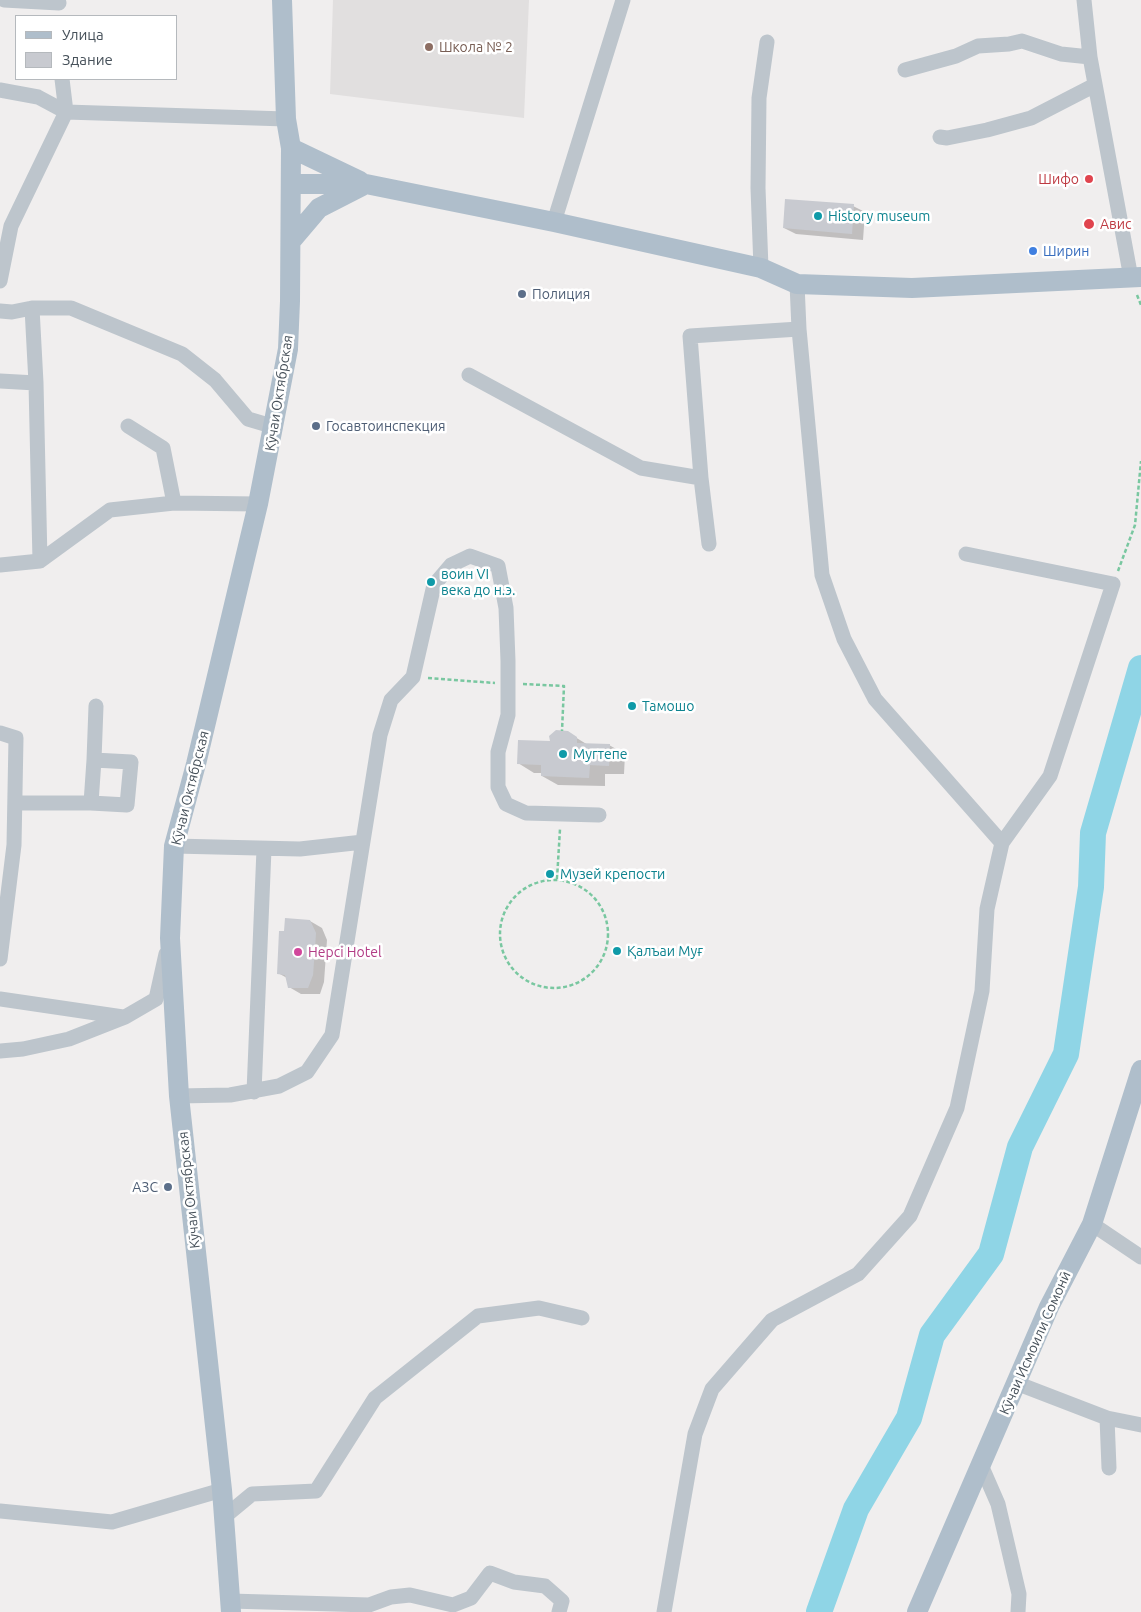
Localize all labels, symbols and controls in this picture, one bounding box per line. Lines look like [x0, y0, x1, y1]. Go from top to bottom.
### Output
legend [15, 15, 178, 80]
text: Улица [62, 26, 104, 43]
place label: Школа № 2 [439, 39, 513, 55]
marker: Школа № 2 [423, 41, 435, 53]
text: Здание [62, 51, 113, 68]
place label: Шифо [1038, 171, 1079, 187]
marker: Шифо [1083, 173, 1095, 185]
place label: History museum [828, 208, 930, 224]
marker: History museum [812, 210, 824, 222]
place label: Авис [1100, 216, 1132, 232]
marker: Авис [1082, 217, 1096, 231]
place label: Ширин [1043, 243, 1090, 259]
marker: Ширин [1027, 245, 1039, 257]
place label: Полиция [532, 286, 590, 302]
marker: Полиция [516, 288, 528, 300]
street label: Кӯчаи Октябрская [262, 334, 296, 452]
place label: Госавтоинспекция [326, 418, 445, 434]
marker: Госавтоинспекция [310, 420, 322, 432]
place label: воин VI века до н.э. [441, 566, 515, 598]
marker: воин VI века до н.э. [425, 576, 437, 588]
place label: Тамошо [642, 698, 694, 714]
marker: Тамошо [626, 700, 638, 712]
street label: Кӯчаи Октябрская [168, 729, 212, 847]
place label: Мугтепе [573, 746, 628, 762]
marker: Мугтепе [557, 748, 569, 760]
place label: Музей крепости [560, 866, 665, 882]
marker: Музей крепости [544, 868, 556, 880]
place label: Қалъаи Муғ [627, 943, 703, 959]
place label: Hepci Hotel [308, 944, 382, 960]
marker: Қалъаи Муғ [611, 945, 623, 957]
marker: Hepci Hotel [292, 946, 304, 958]
street label: Кӯчаи Октябрская [175, 1131, 203, 1249]
place label: АЗС [132, 1179, 158, 1195]
marker: АЗС [162, 1181, 174, 1193]
street label: Кӯчаи Исмоили Сомонӣ [996, 1269, 1074, 1417]

